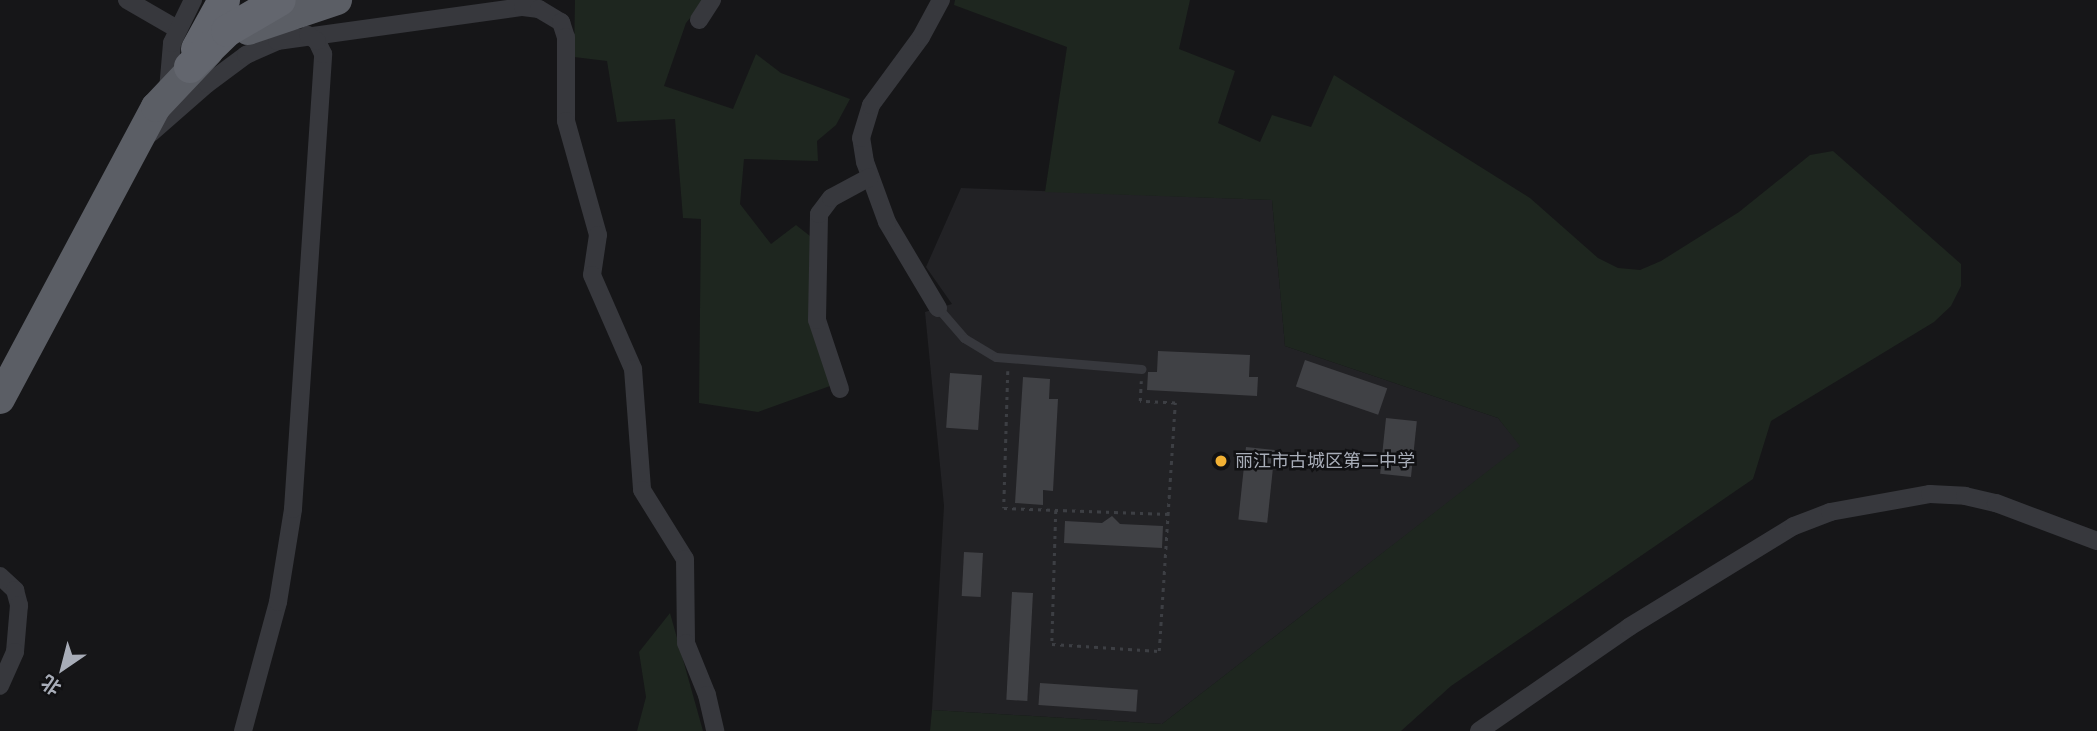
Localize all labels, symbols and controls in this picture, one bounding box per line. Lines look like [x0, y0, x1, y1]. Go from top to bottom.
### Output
place label: 丽江市古城区第二中学 [1235, 450, 1415, 472]
marker: 丽江市古城区第二中学 [1213, 453, 1229, 469]
north arrow [28, 633, 98, 703]
text: 北 [36, 670, 66, 700]

